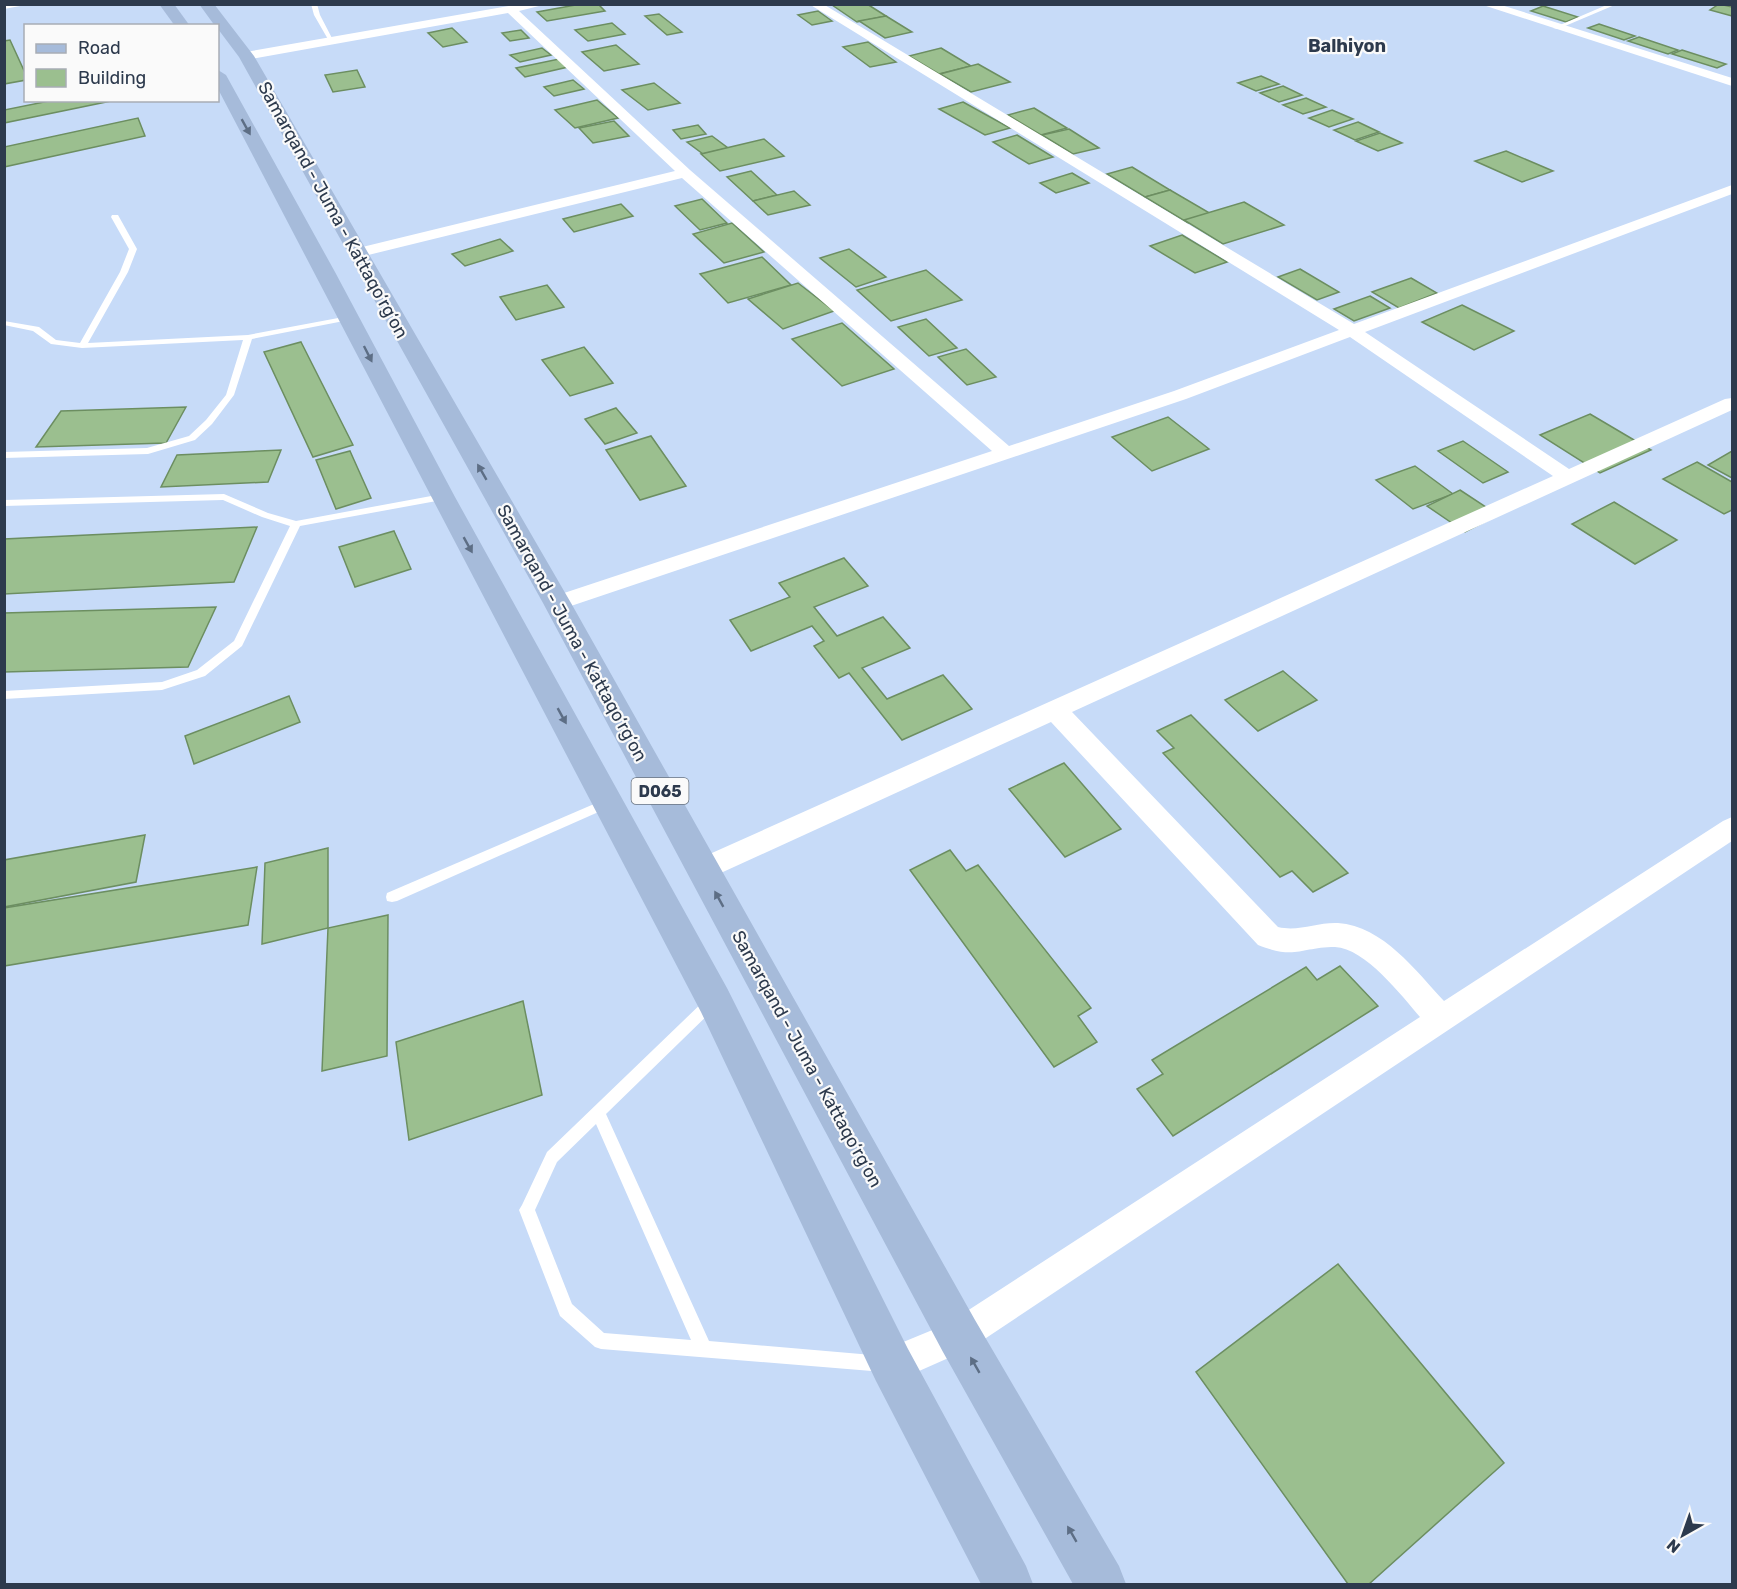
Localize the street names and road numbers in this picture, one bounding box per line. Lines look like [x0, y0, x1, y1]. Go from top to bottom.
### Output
street label: Samarqand - Juma - Kattaqo‘rg‘on [253, 78, 413, 342]
street label: Samarqand - Juma - Kattaqo‘rg‘on [492, 501, 652, 765]
road number: D065 [632, 778, 688, 804]
street label: Samarqand - Juma - Kattaqo‘rg‘on [727, 927, 887, 1191]

